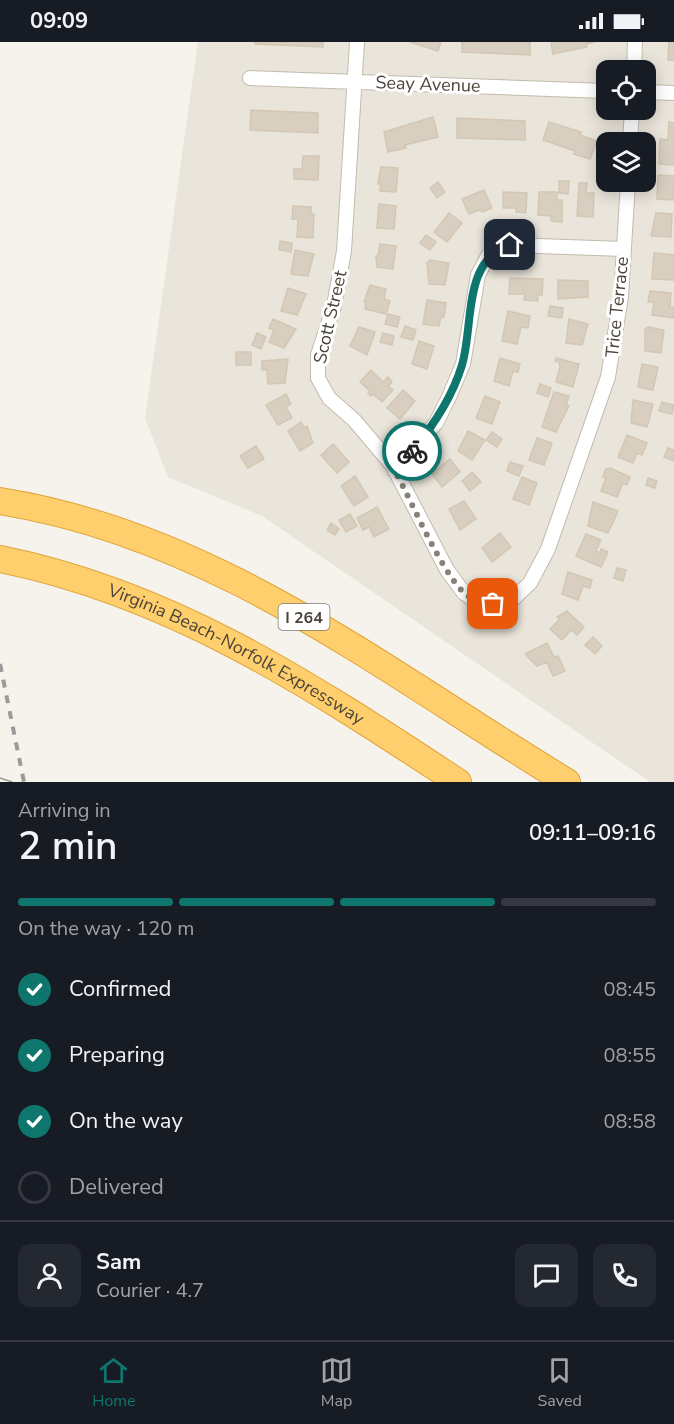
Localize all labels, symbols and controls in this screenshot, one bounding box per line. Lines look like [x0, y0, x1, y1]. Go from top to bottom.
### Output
text: 09:09 [30, 6, 88, 36]
map controls [596, 60, 656, 192]
button: locate [596, 60, 656, 120]
street label: Seay Avenue [375, 70, 481, 98]
button: layers [596, 132, 656, 192]
pin [484, 219, 535, 270]
icon: home [493, 228, 526, 261]
street label: Trice Terrace [600, 255, 634, 359]
street label: Scott Street [308, 267, 353, 366]
courier [382, 421, 442, 481]
icon: bike [396, 435, 429, 468]
street label: Virginia Beach-Norfolk Expressway [104, 578, 370, 731]
pin [467, 578, 518, 629]
icon: bag [476, 587, 509, 620]
road number: I 264 [278, 604, 330, 630]
text: Arriving in [18, 797, 111, 824]
text: 09:11–09:16 [529, 818, 656, 848]
text: 2 min [18, 820, 117, 873]
text: On the way · 120 m [18, 915, 194, 942]
icon: check [18, 973, 51, 1006]
text: Confirmed [69, 974, 171, 1004]
text: 08:45 [603, 976, 656, 1003]
icon: check [18, 1039, 51, 1072]
text: Preparing [69, 1040, 165, 1070]
text: 08:55 [603, 1042, 656, 1069]
icon: check [18, 1105, 51, 1138]
text: On the way [69, 1106, 183, 1136]
text: 08:58 [603, 1108, 656, 1135]
text: Delivered [69, 1172, 164, 1202]
button: person [18, 1244, 81, 1307]
button: chat [515, 1244, 578, 1307]
button: phone [593, 1244, 656, 1307]
text: Sam [96, 1247, 141, 1277]
text: Courier · 4.7 [96, 1277, 204, 1304]
tab: Home [92, 1354, 136, 1412]
tab: Map [320, 1354, 353, 1412]
tab: Saved [538, 1354, 582, 1412]

